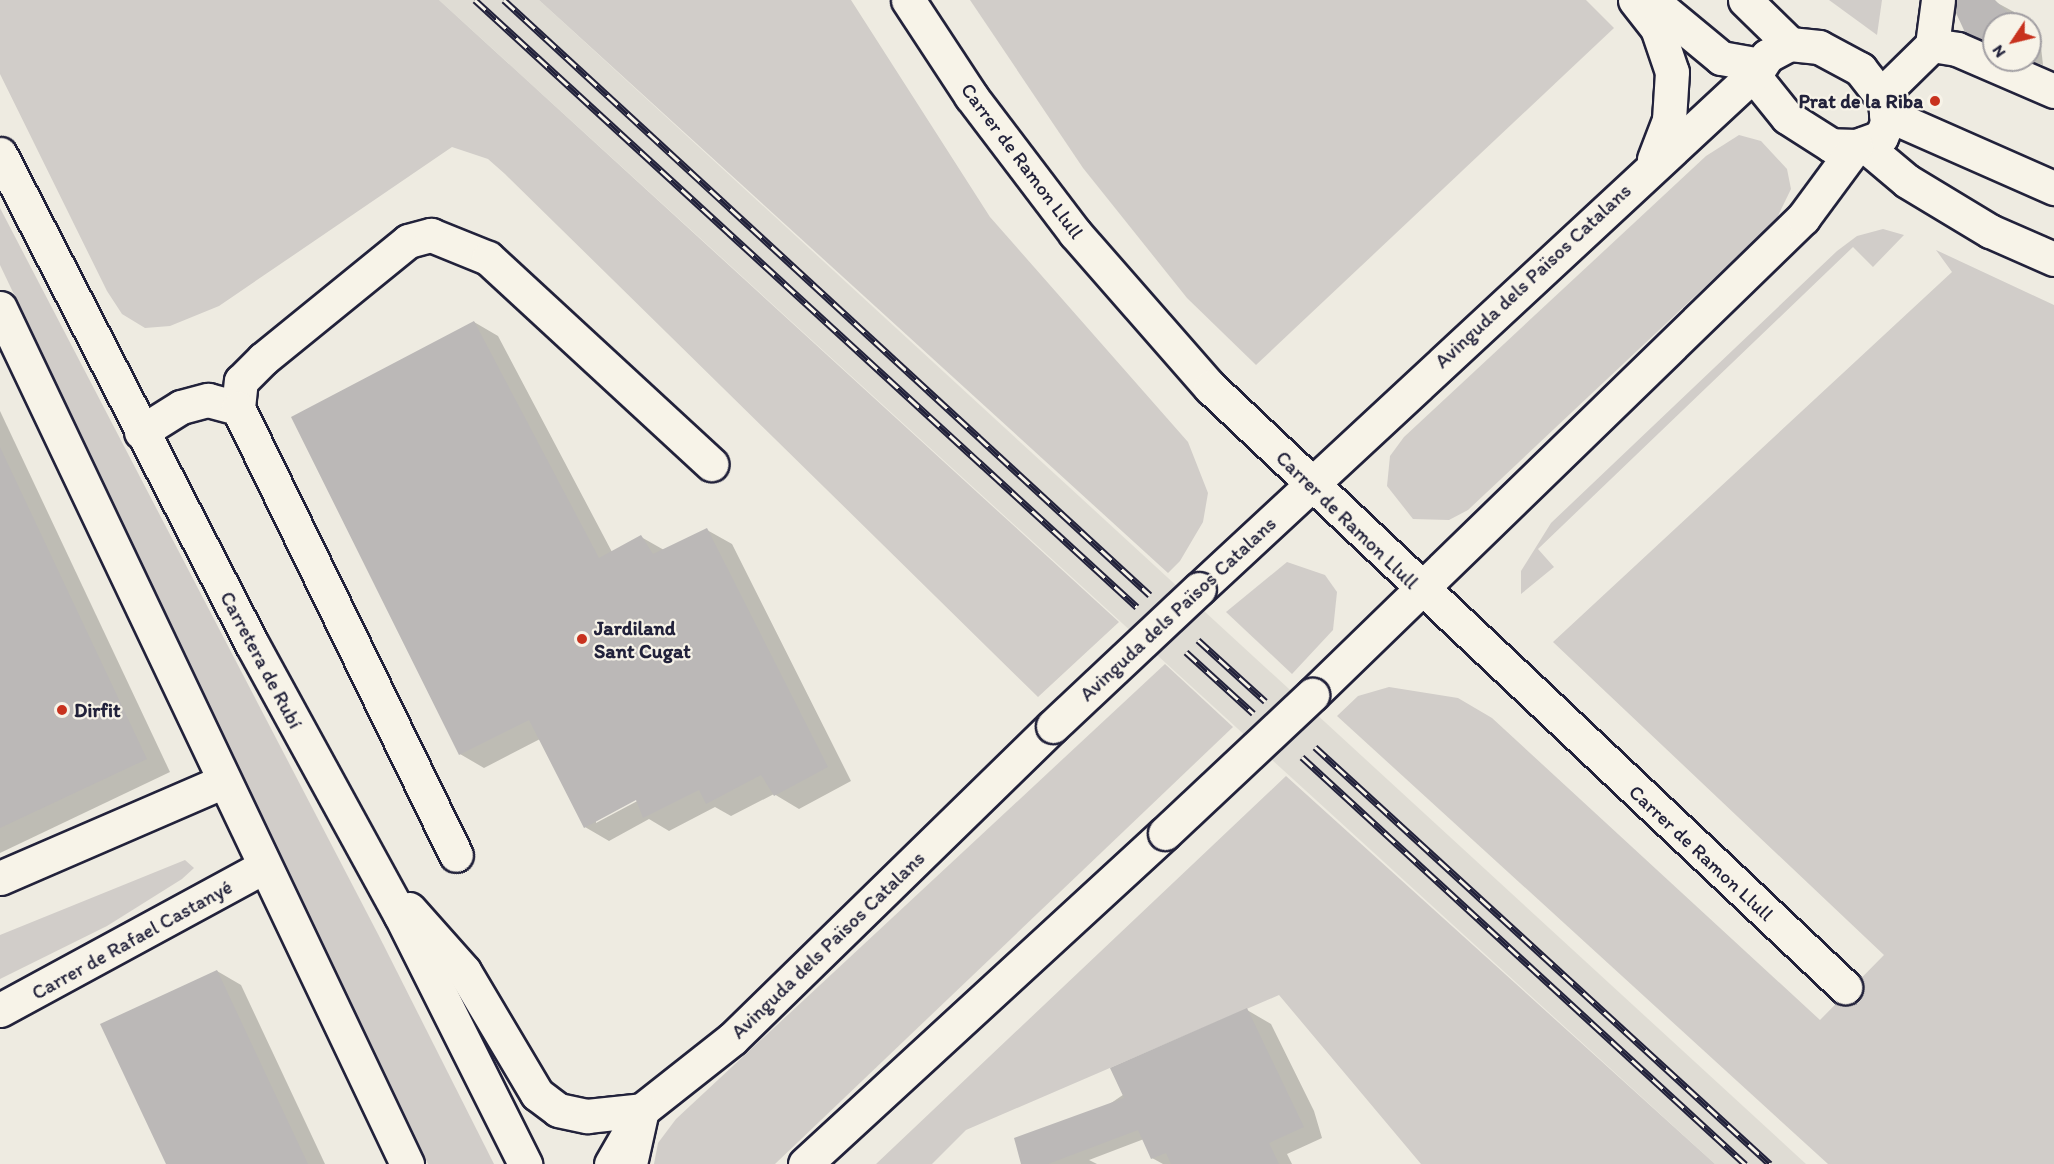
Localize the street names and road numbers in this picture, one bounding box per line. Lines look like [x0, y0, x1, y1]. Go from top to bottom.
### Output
street label: Carrer de Ramon Llull [956, 79, 1088, 243]
street label: Avinguda dels Països Catalans [1430, 179, 1636, 373]
street label: Carrer de Ramon Llull [1271, 446, 1423, 594]
street label: Avinguda dels Països Catalans [1075, 512, 1281, 706]
street label: Carretera de Rubí [215, 587, 307, 733]
street label: Carrer de Ramon Llull [1624, 780, 1778, 926]
street label: Avinguda dels Països Catalans [726, 846, 930, 1044]
street label: Carrer de Rafael Castanyé [28, 875, 236, 1005]

